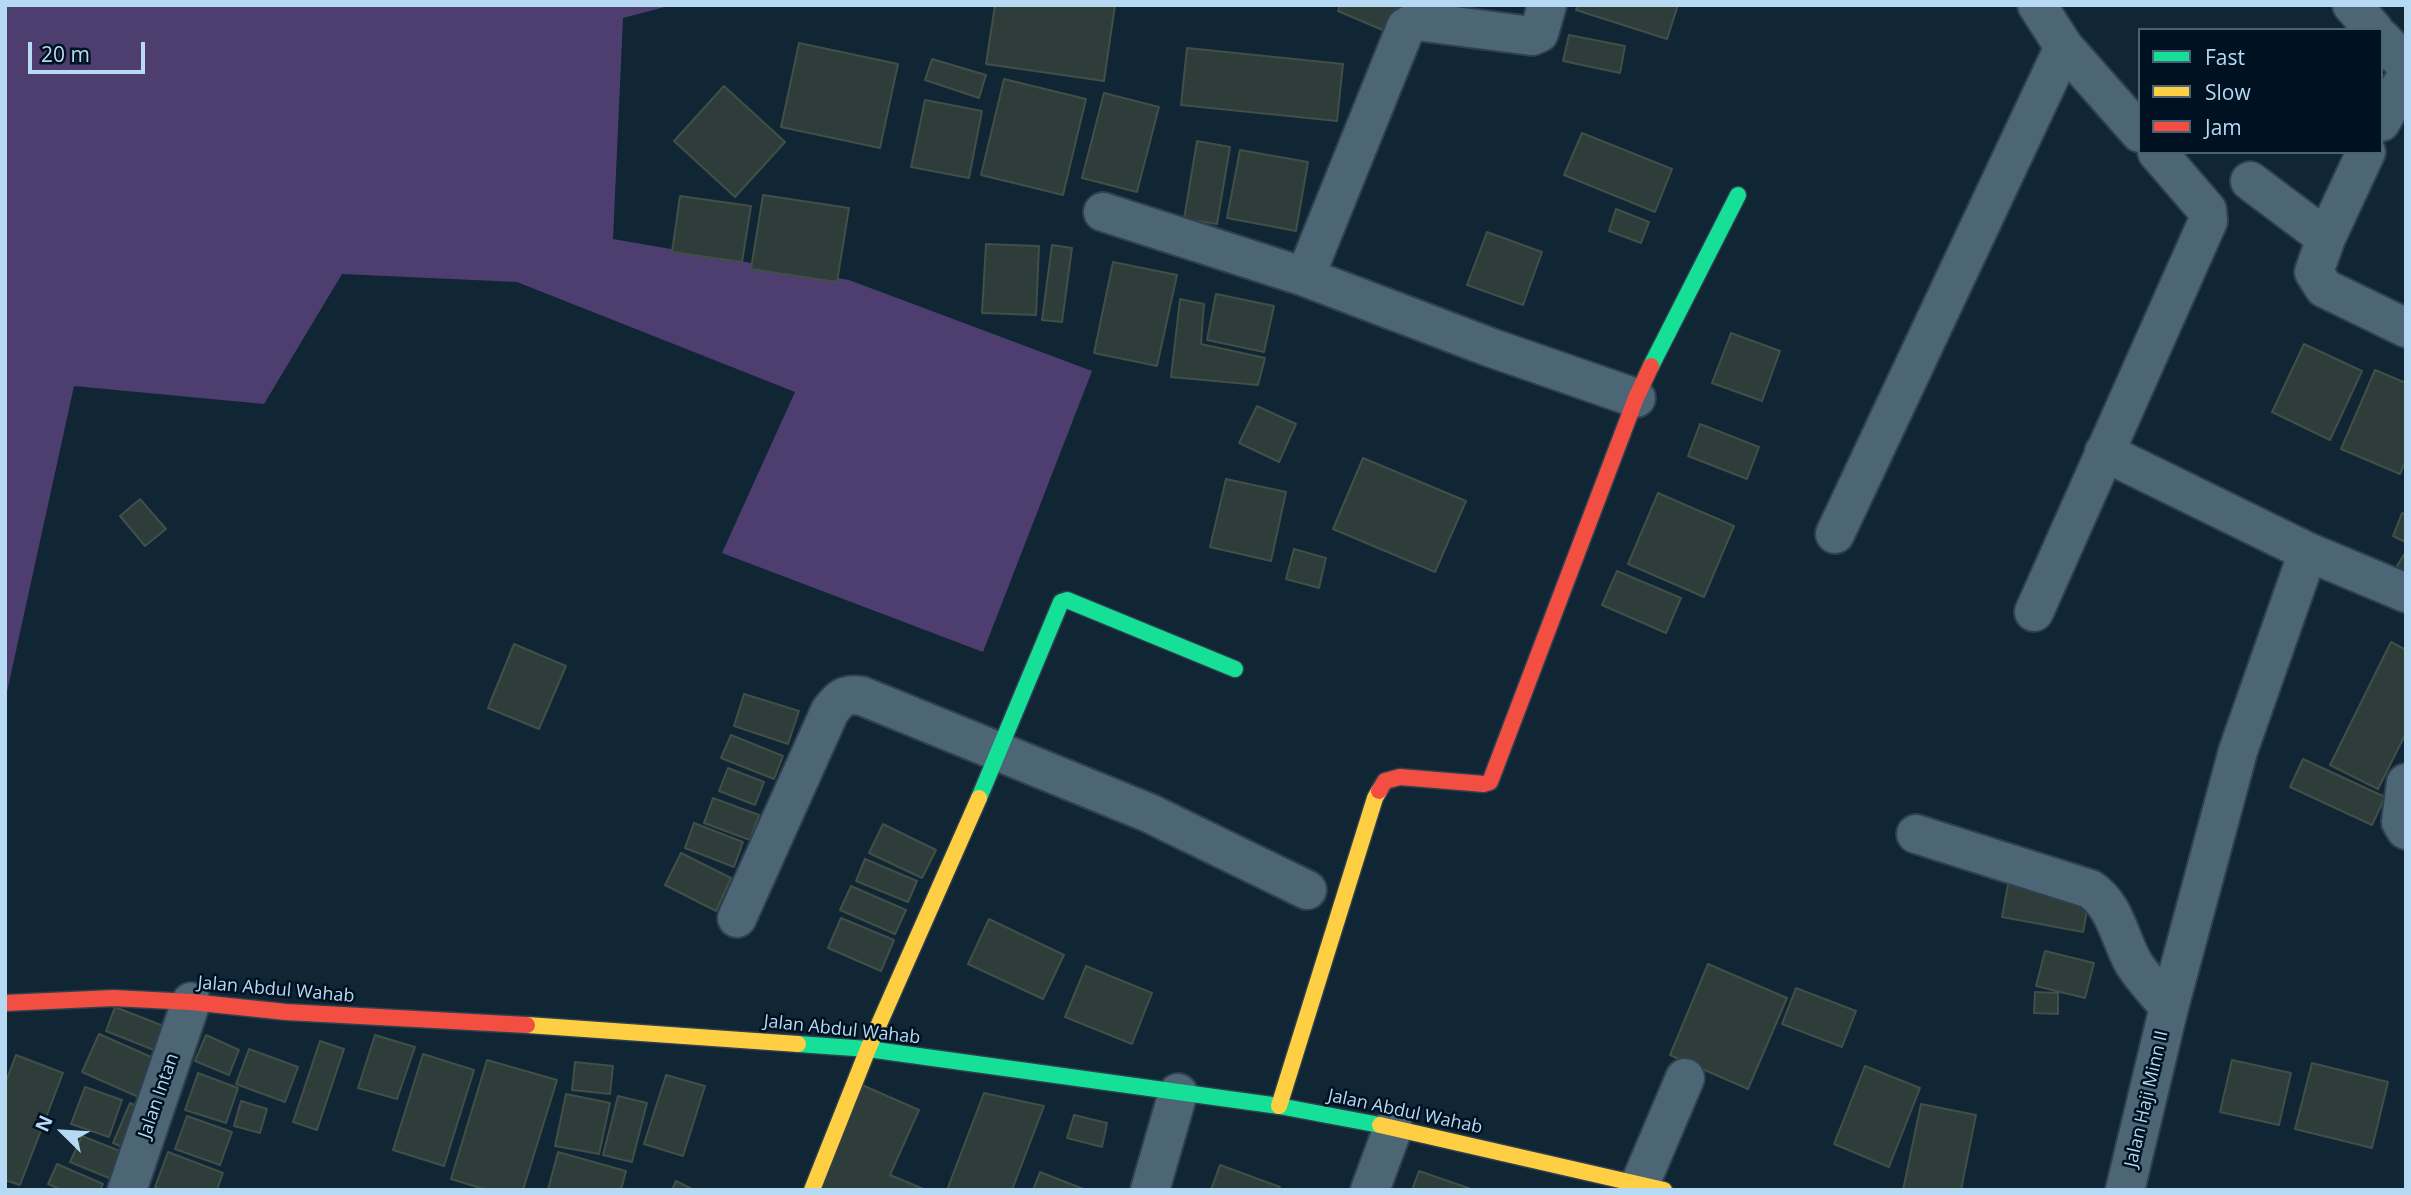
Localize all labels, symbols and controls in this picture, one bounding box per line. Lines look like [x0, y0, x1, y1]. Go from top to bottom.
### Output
scale bar [32, 28, 149, 72]
legend [2138, 28, 2383, 154]
text: 20 m [41, 40, 90, 68]
text: Fast [2205, 43, 2245, 71]
text: Slow [2205, 78, 2251, 106]
text: Jam [2205, 113, 2242, 141]
street label: Jalan Abdul Wahab [197, 972, 355, 1008]
street label: Jalan Abdul Wahab [763, 1011, 921, 1049]
street label: Jalan Haji Minn II [2121, 1029, 2173, 1169]
street label: Jalan Intan [134, 1051, 184, 1141]
street label: Jalan Abdul Wahab [1326, 1085, 1484, 1139]
north arrow [28, 1097, 98, 1167]
text: N [29, 1111, 59, 1136]

